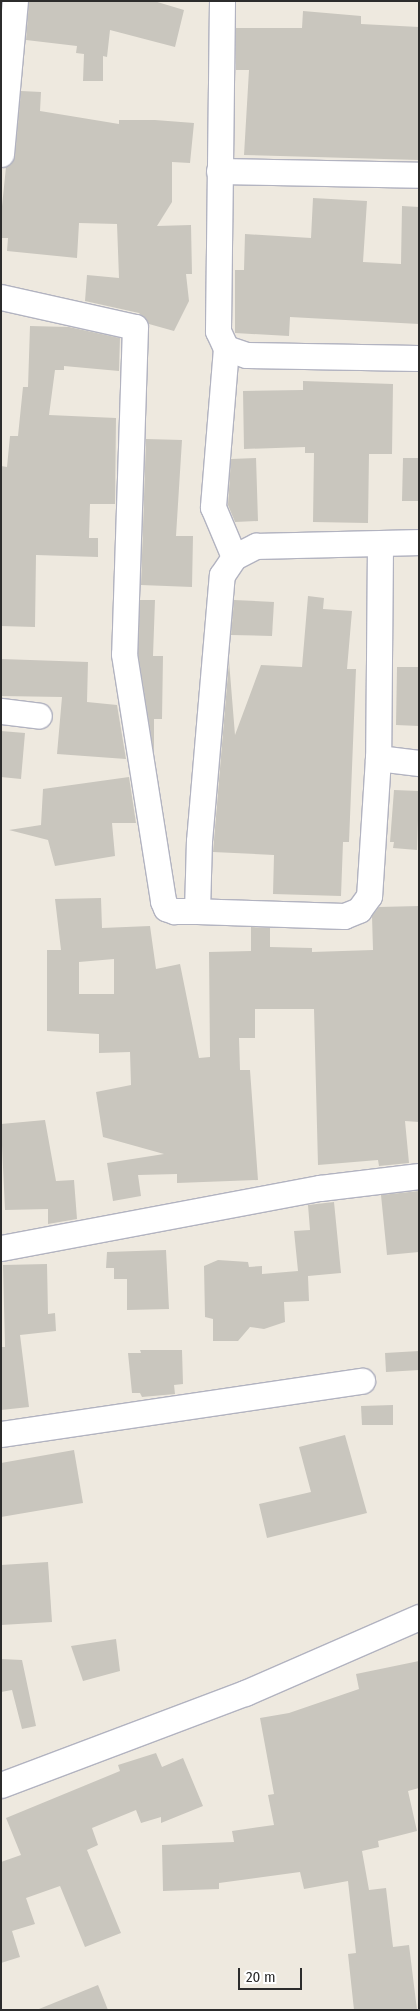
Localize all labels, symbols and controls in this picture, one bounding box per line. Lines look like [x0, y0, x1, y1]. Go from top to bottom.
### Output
scale bar [240, 1958, 304, 1990]
text: 20 m [246, 1968, 276, 1986]

